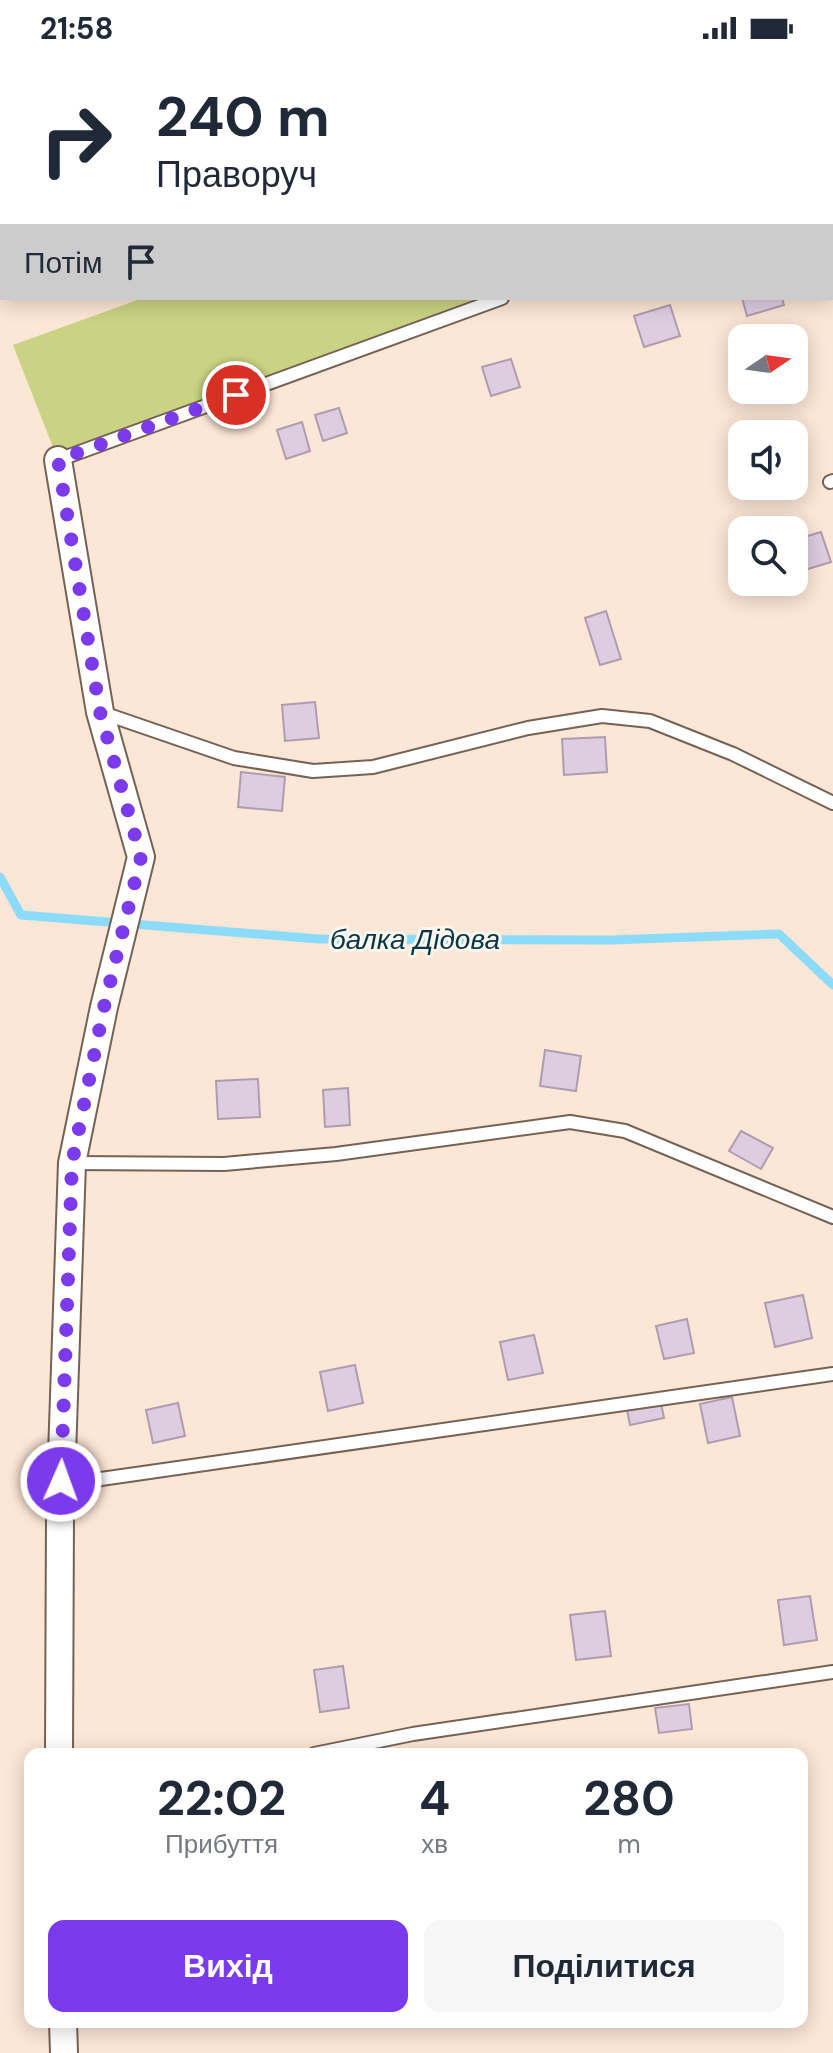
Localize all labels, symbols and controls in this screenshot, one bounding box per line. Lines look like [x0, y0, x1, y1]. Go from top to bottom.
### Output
text: 21:58 [40, 9, 114, 48]
text: 240 m [156, 80, 330, 153]
icon: right [24, 88, 128, 192]
text: Праворуч [156, 151, 317, 198]
icon: arrive [119, 240, 163, 284]
text: Потім [24, 243, 103, 282]
north arrow [728, 324, 808, 404]
map controls [728, 324, 808, 596]
pin [202, 361, 270, 429]
icon: arrive [214, 373, 258, 417]
button: sound [728, 420, 808, 500]
button: search [728, 516, 808, 596]
water label: балка Дідова [330, 921, 500, 958]
position arrow [19, 1439, 103, 1523]
text: 22:02 [157, 1767, 286, 1830]
text: 4 [419, 1767, 450, 1830]
text: 280 [583, 1767, 675, 1830]
text: Прибуття [165, 1827, 278, 1861]
text: хв [421, 1827, 448, 1861]
text: m [618, 1827, 641, 1861]
button: Вихід [48, 1920, 408, 2012]
button: Поділитися [424, 1920, 784, 2012]

